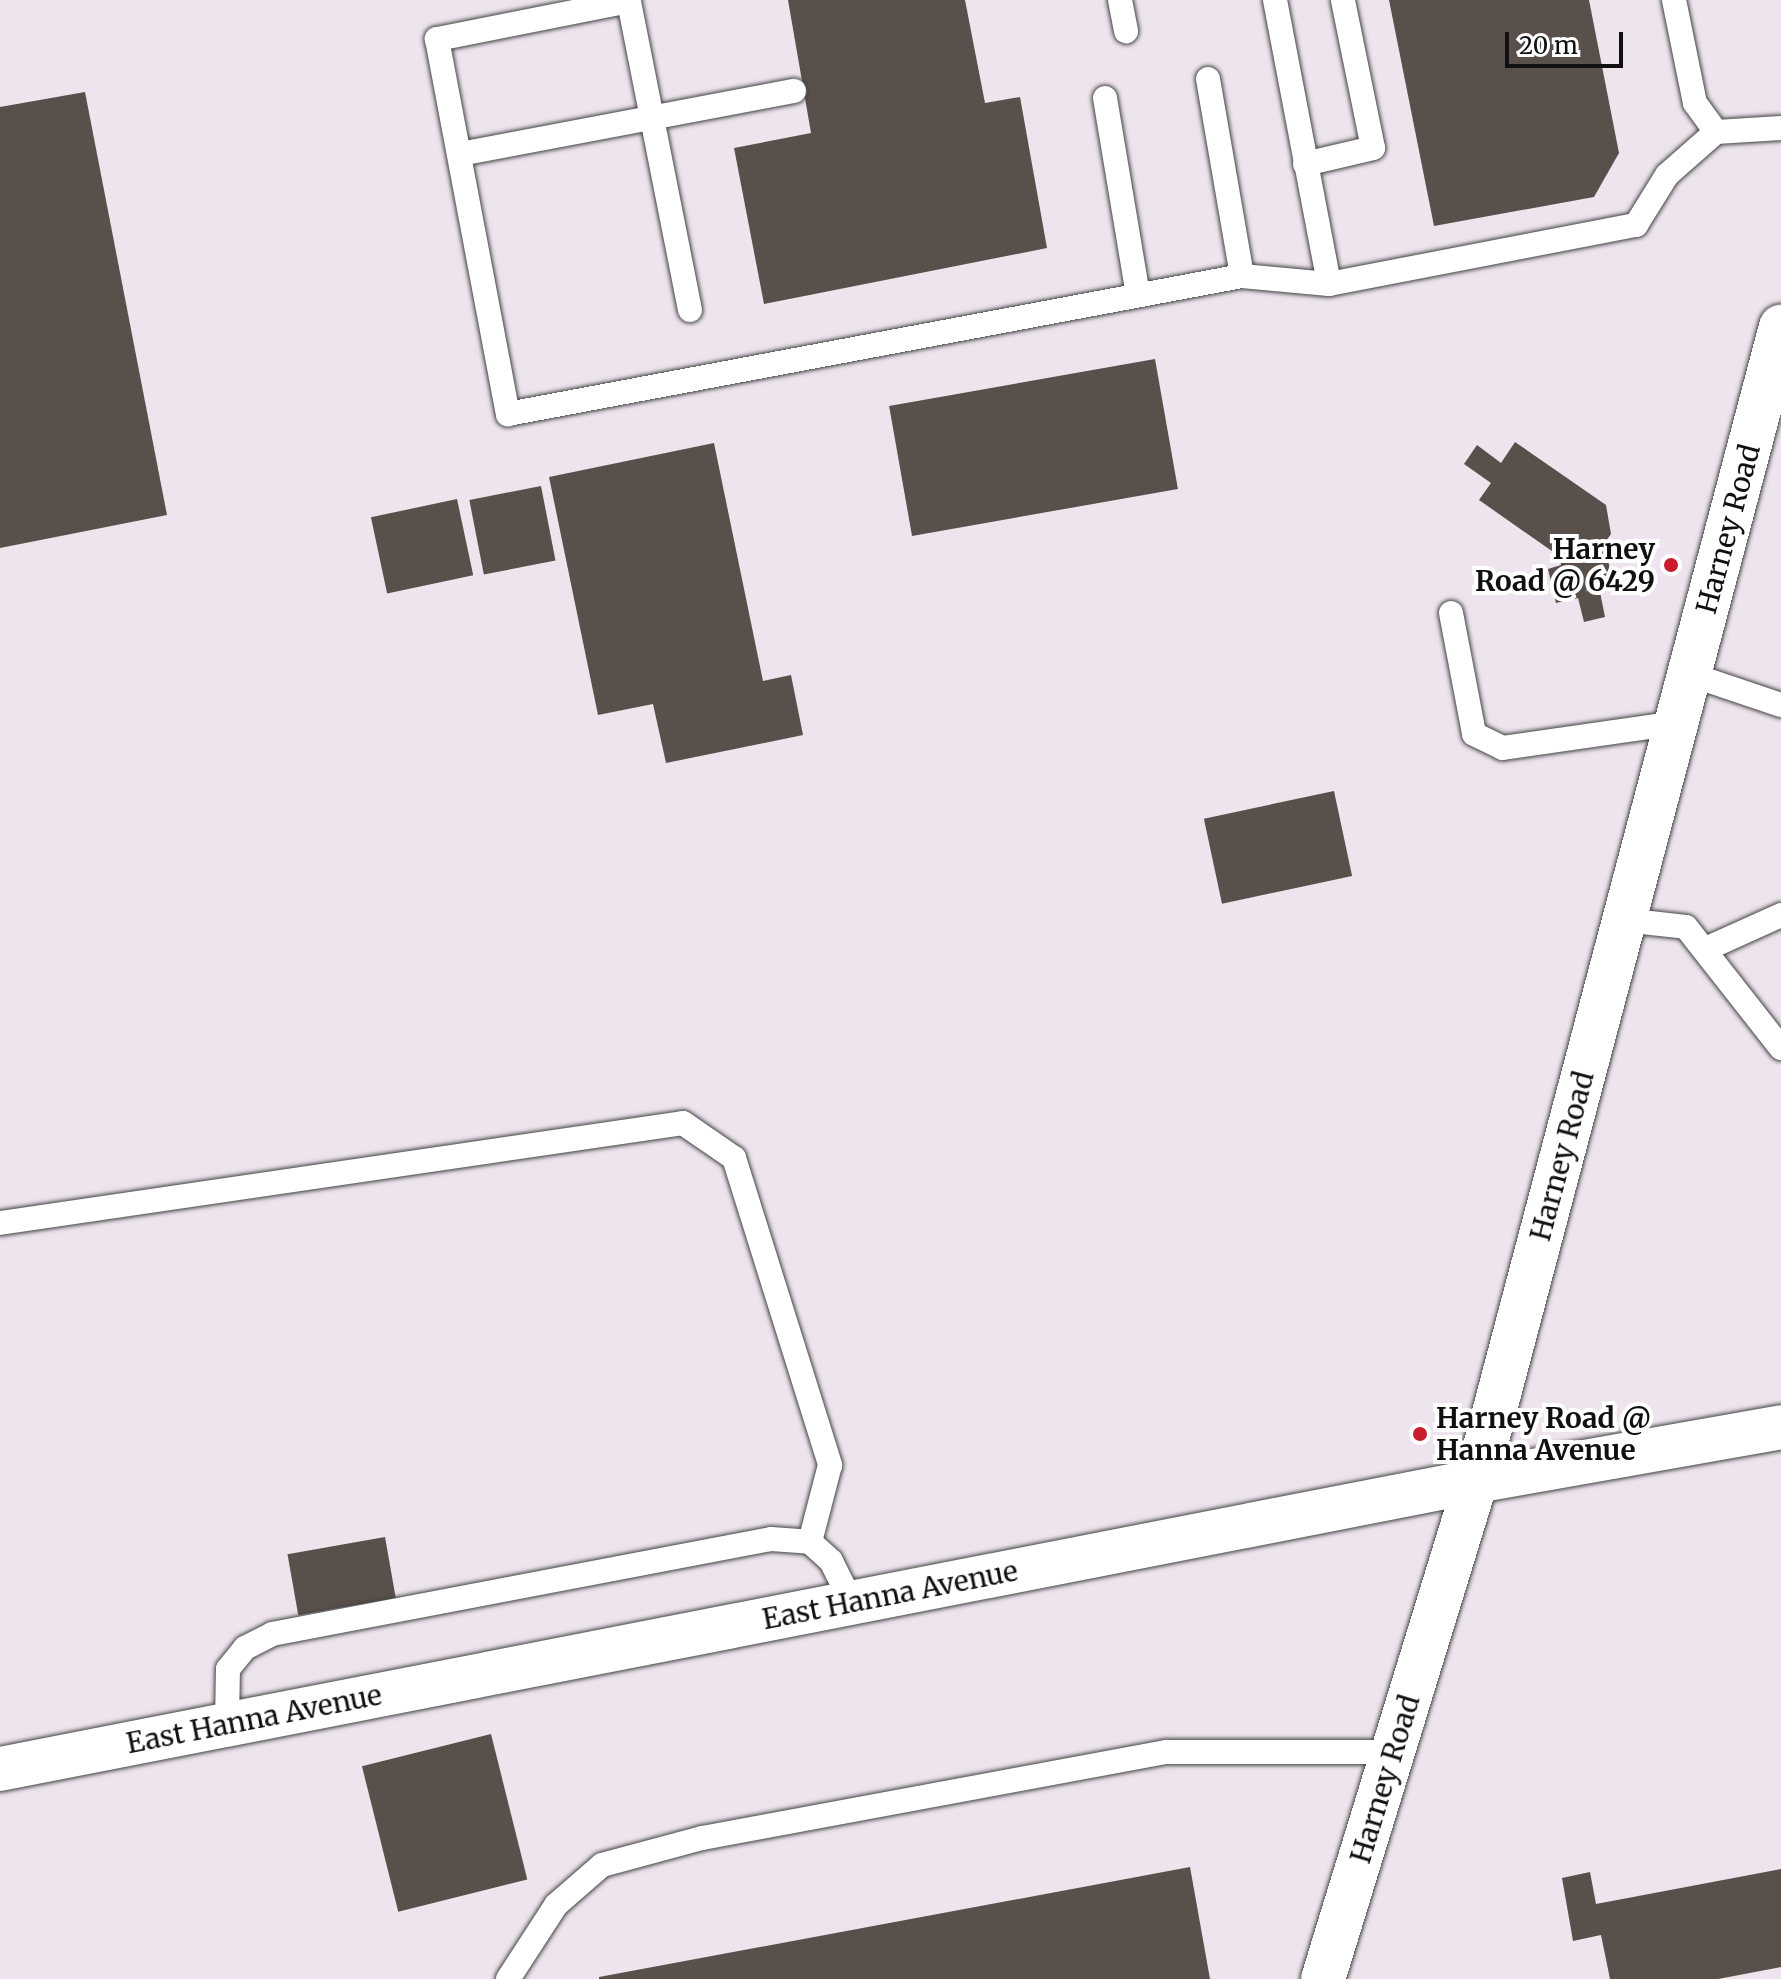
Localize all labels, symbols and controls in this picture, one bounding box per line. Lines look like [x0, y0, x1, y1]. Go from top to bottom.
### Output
scale bar [1509, 16, 1627, 66]
text: 20 m [1519, 30, 1578, 61]
street label: Harney Road [1689, 441, 1767, 617]
place label: Harney Road @ 6429 [1475, 532, 1655, 598]
marker: Harney Road @ 6429 [1662, 556, 1680, 574]
street label: Harney Road [1523, 1068, 1601, 1244]
place label: Harney Road @ Hanna Avenue [1436, 1401, 1651, 1467]
marker: Harney Road @ Hanna Avenue [1411, 1425, 1429, 1443]
street label: East Hanna Avenue [759, 1554, 1021, 1636]
street label: East Hanna Avenue [123, 1678, 385, 1760]
street label: Harney Road [1343, 1691, 1427, 1867]

